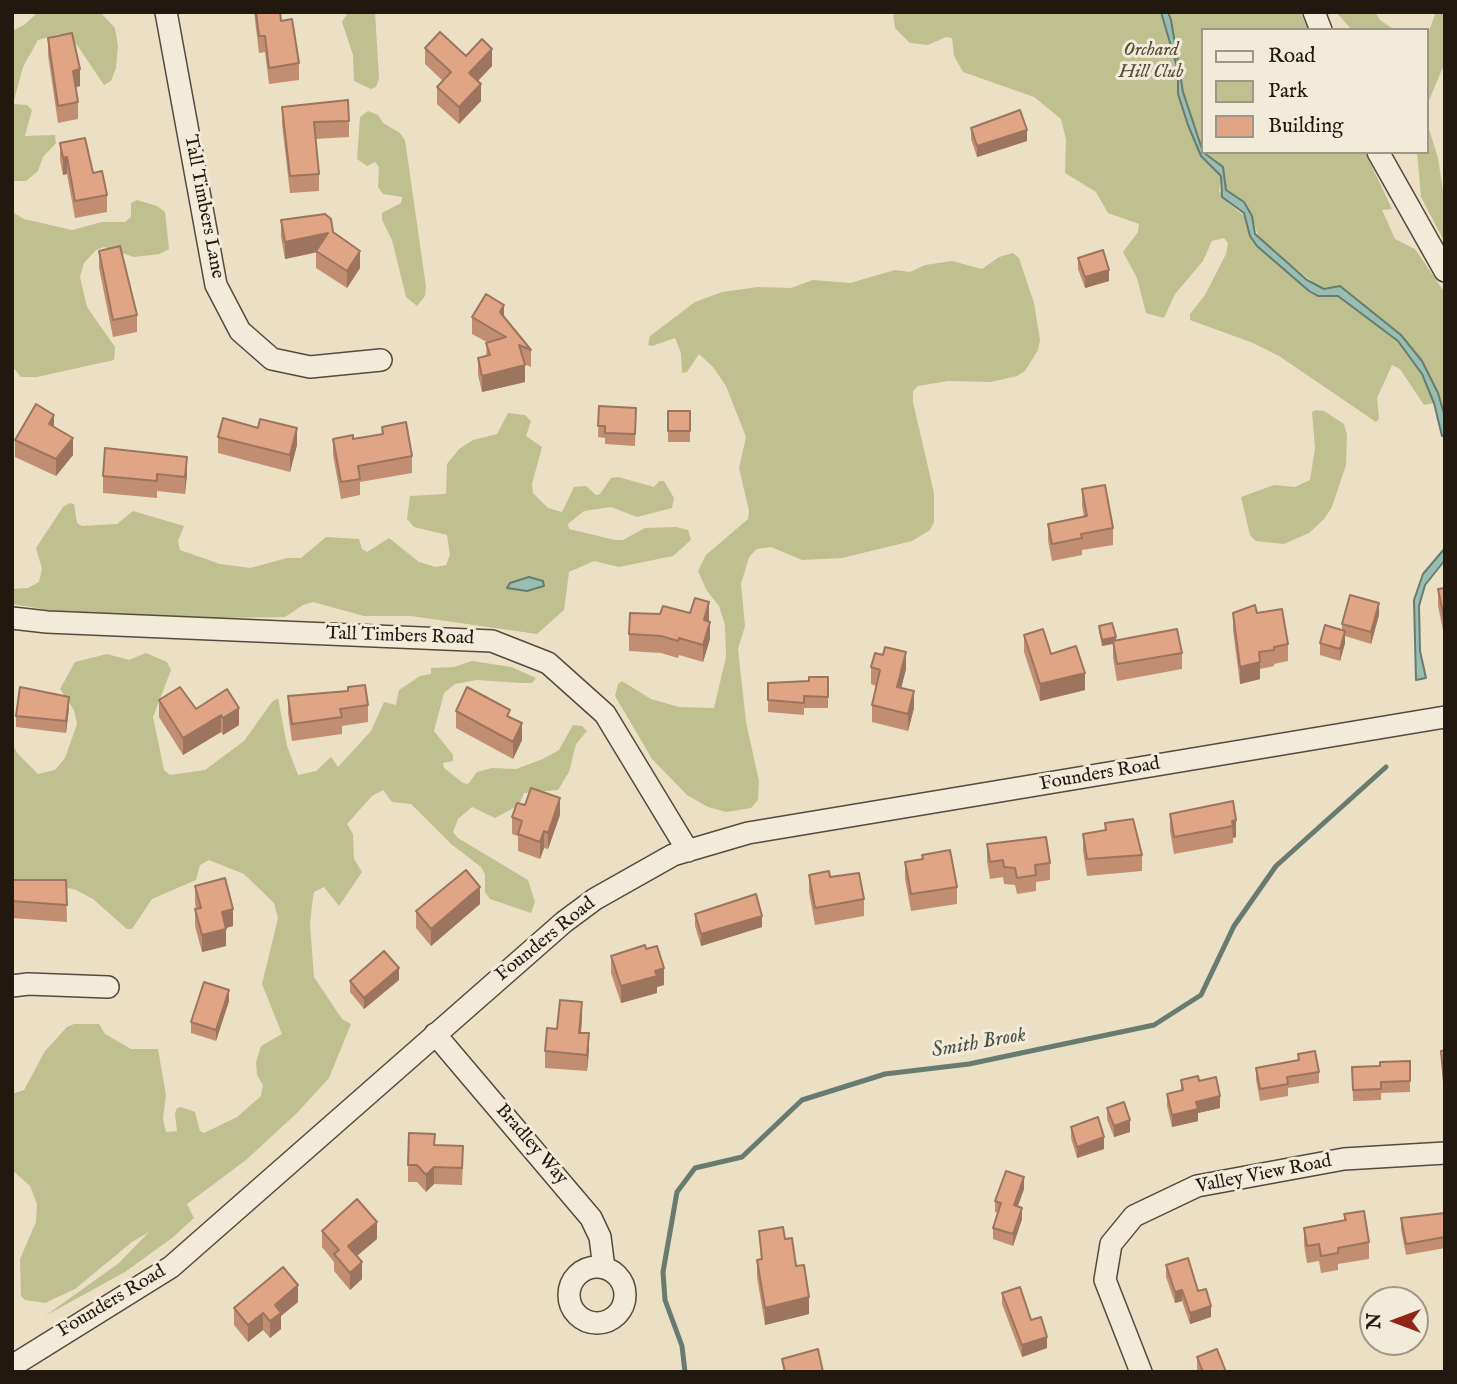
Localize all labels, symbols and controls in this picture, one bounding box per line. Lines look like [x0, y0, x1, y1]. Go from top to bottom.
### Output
legend [1202, 28, 1429, 154]
park label: Orchard Hill Club [1119, 40, 1183, 84]
text: Road [1268, 43, 1315, 70]
text: Park [1268, 78, 1308, 105]
text: Building [1268, 113, 1343, 140]
street label: Tall Timbers Lane [178, 133, 228, 281]
street label: Tall Timbers Road [325, 623, 475, 651]
street label: Founders Road [1038, 753, 1162, 797]
street label: Founders Road [492, 893, 600, 987]
water label: Smith Brook [930, 1023, 1028, 1065]
street label: Bradley Way [490, 1100, 572, 1190]
street label: Valley View Road [1194, 1151, 1334, 1199]
street label: Founders Road [54, 1261, 170, 1343]
north arrow [1359, 1286, 1429, 1356]
text: N [1363, 1313, 1387, 1329]

